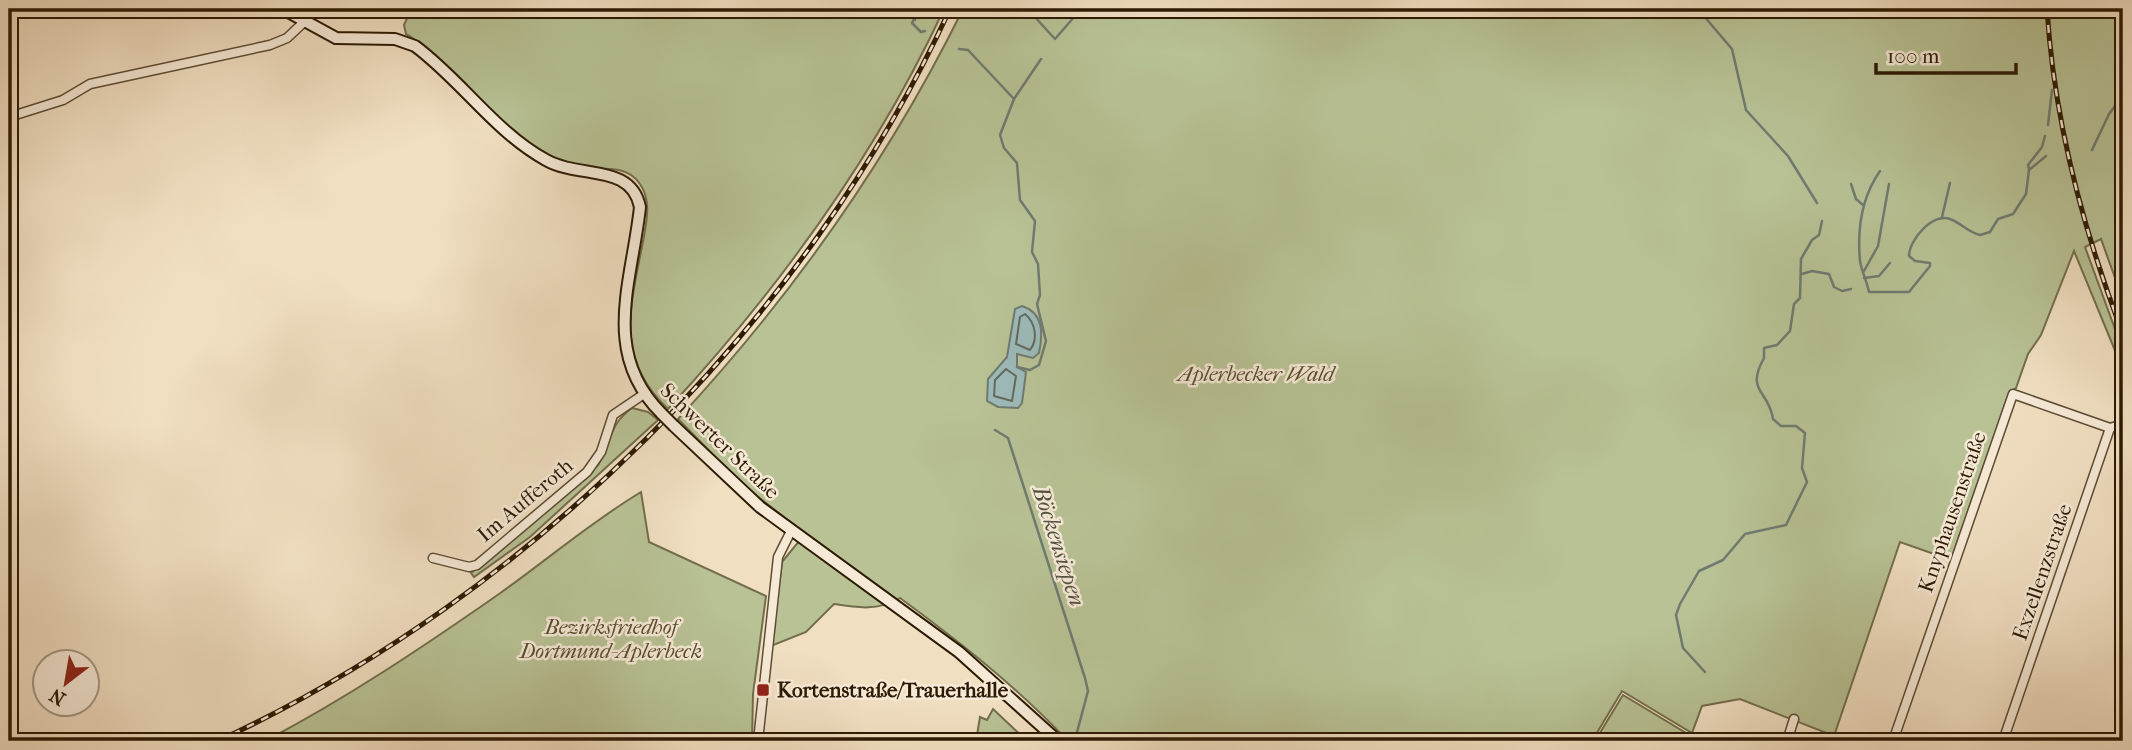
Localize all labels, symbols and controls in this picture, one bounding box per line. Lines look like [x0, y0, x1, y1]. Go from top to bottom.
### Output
scale bar [1876, 32, 2016, 76]
text: 100 m [1887, 44, 1940, 68]
park label: Aplerbecker Wald [1175, 362, 1336, 386]
street label: Schwerter Straße [655, 378, 785, 504]
street label: Knyphausenstraße [1913, 428, 1991, 596]
street label: Im Aufferoth [473, 453, 578, 547]
water label: Böckensiepen [1026, 480, 1091, 610]
street label: Exzellenzstraße [2007, 501, 2077, 643]
park label: Bezirksfriedhof Dortmund-Aplerbeck [518, 615, 702, 663]
north arrow [32, 648, 102, 718]
place label: Kortenstraße/Trauerhalle [777, 678, 1009, 702]
marker: Kortenstraße/Trauerhalle [755, 682, 771, 698]
text: N [45, 683, 70, 710]

